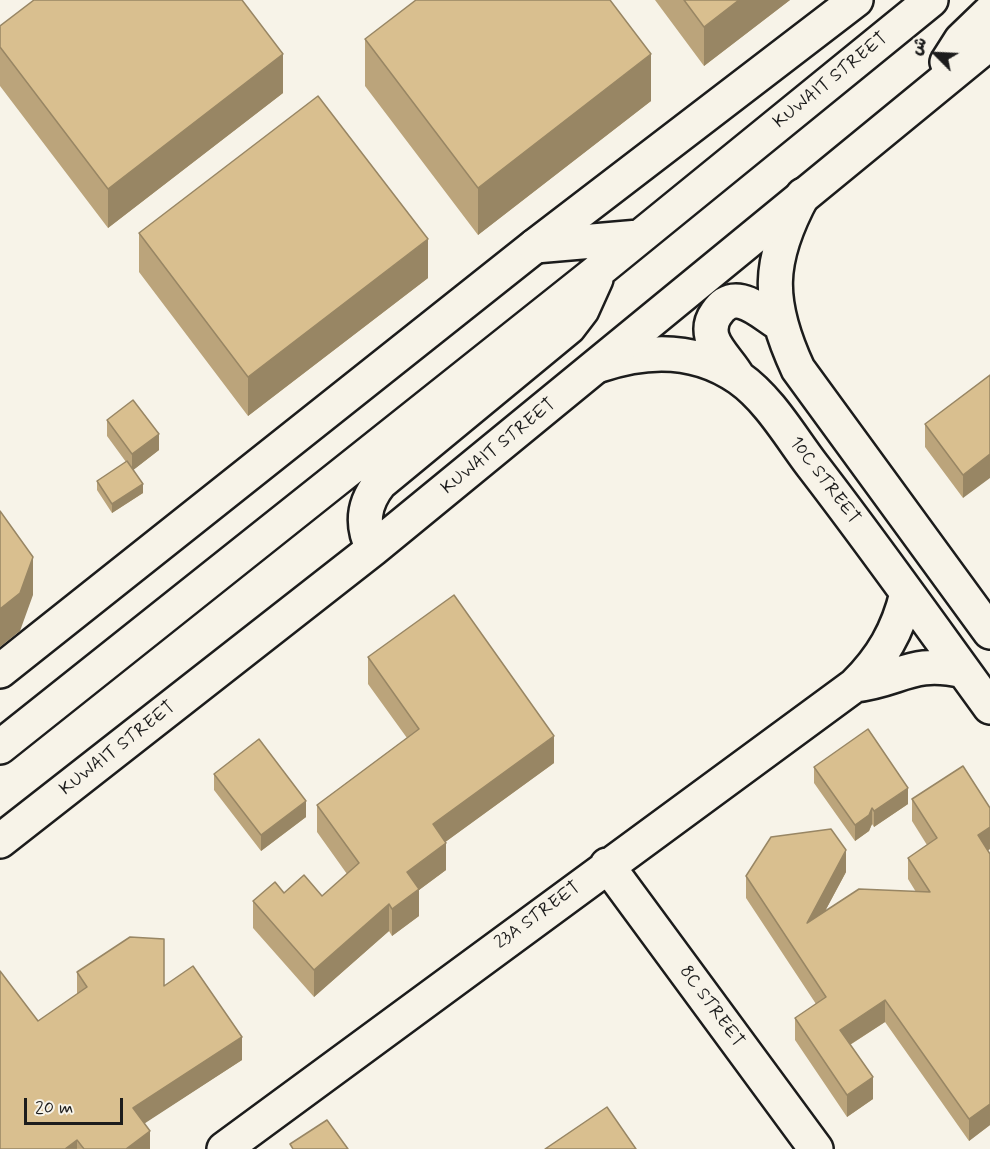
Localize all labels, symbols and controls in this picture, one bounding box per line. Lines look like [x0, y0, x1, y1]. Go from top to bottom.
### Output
north arrow [906, 24, 966, 84]
street label: KUWAIT STREET [770, 28, 892, 134]
text: ش [906, 34, 932, 59]
street label: KUWAIT STREET [438, 394, 560, 500]
street label: 10C STREET [784, 433, 864, 529]
street label: KUWAIT STREET [56, 697, 180, 801]
street label: 23A STREET [491, 878, 585, 954]
street label: 8C STREET [674, 962, 748, 1052]
scale bar [27, 1086, 126, 1124]
text: 20 m [35, 1096, 73, 1120]

